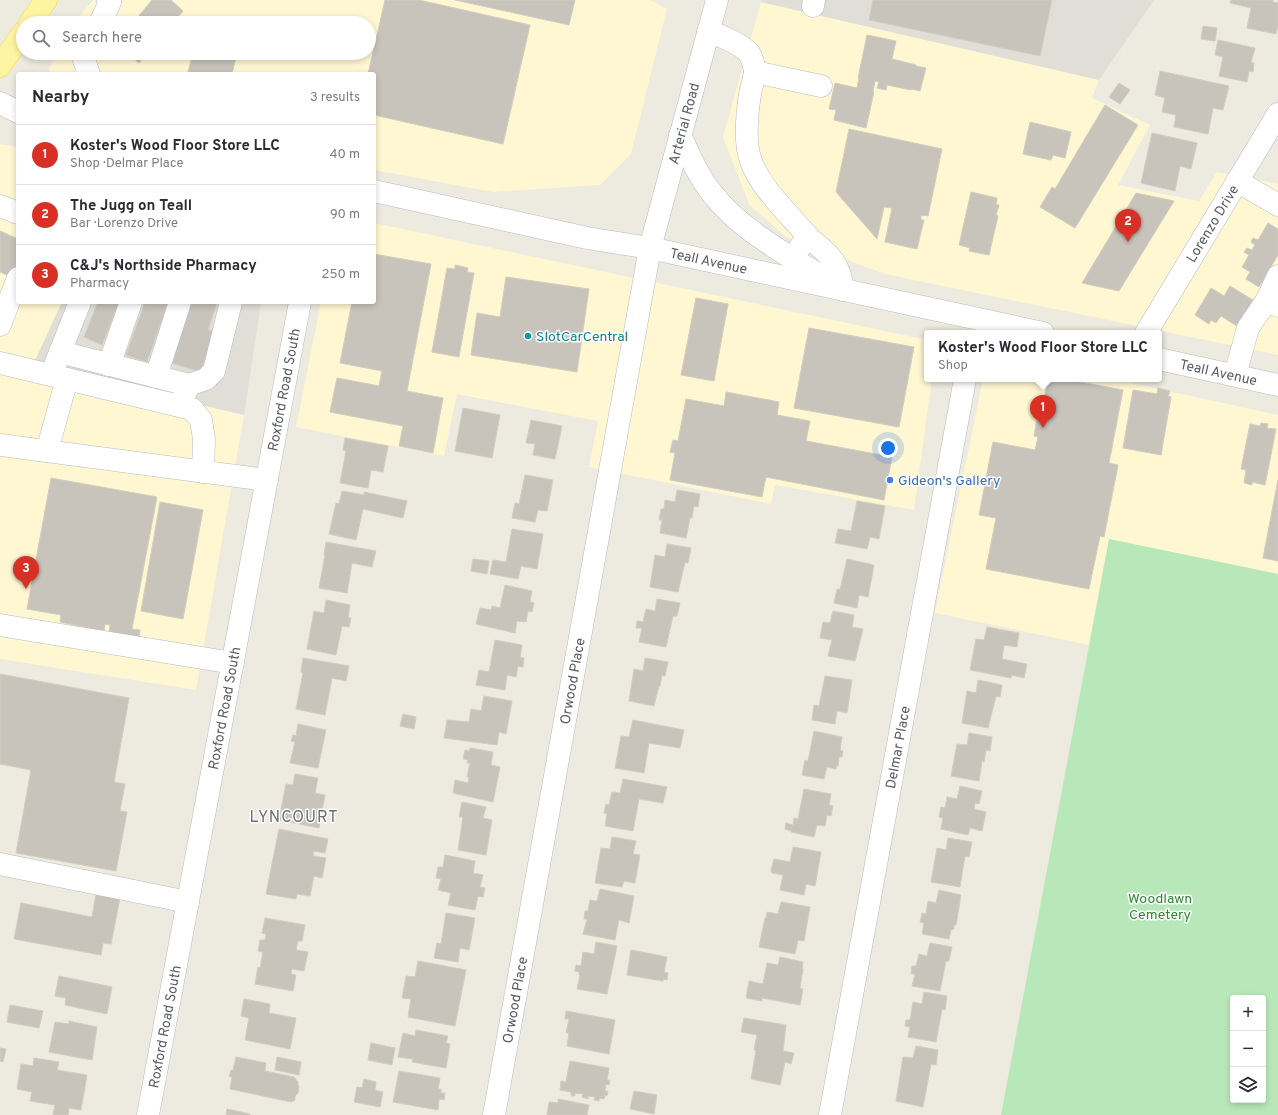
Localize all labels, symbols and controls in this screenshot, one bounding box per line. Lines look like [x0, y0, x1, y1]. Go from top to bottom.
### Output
search box [16, 16, 376, 60]
icon: search [30, 27, 52, 49]
text: Search here [62, 29, 142, 48]
street label: Arterial Road [666, 81, 704, 166]
text: Nearby [32, 87, 89, 109]
text: 3 results [310, 90, 360, 106]
text: Koster's Wood Floor Store LLC [70, 137, 280, 156]
text: 1 [42, 147, 48, 163]
text: 40 m [330, 147, 360, 163]
text: Shop · Delmar Place [70, 156, 184, 172]
street label: Lorenzo Drive [1183, 182, 1243, 266]
text: The Jugg on Teall [70, 197, 192, 216]
text: 2 [41, 207, 49, 223]
text: 90 m [330, 207, 360, 223]
pin: 2 [1115, 209, 1141, 242]
text: Bar · Lorenzo Drive [70, 216, 178, 232]
street label: Teall Avenue [668, 246, 749, 279]
text: C&J's Northside Pharmacy [70, 257, 257, 276]
text: 3 [41, 267, 49, 283]
text: 250 m [322, 267, 360, 283]
text: Pharmacy [70, 276, 129, 292]
street label: Roxford Road South [265, 327, 305, 453]
place label: SlotCarCentral [536, 329, 628, 346]
popup [924, 330, 1162, 382]
marker: SlotCarCentral [523, 331, 533, 341]
text: Koster's Wood Floor Store LLC [938, 339, 1148, 358]
street label: Teall Avenue [1178, 357, 1259, 390]
text: Shop [938, 358, 968, 374]
pin: 1 [1030, 395, 1056, 428]
your location [878, 438, 898, 458]
place label: Gideon's Gallery [898, 473, 1000, 490]
marker: Gideon's Gallery [885, 475, 895, 485]
pin: 3 [13, 556, 39, 589]
street label: Orwood Place [557, 637, 590, 726]
street label: Roxford Road South [206, 646, 245, 771]
street label: Delmar Place [883, 705, 915, 790]
district label: LYNCOURT [249, 808, 339, 828]
park label: Woodlawn Cemetery [1128, 891, 1192, 924]
street label: Orwood Place [500, 955, 532, 1045]
street label: Roxford Road South [146, 964, 186, 1090]
map controls [1230, 995, 1266, 1103]
button: + [1230, 995, 1266, 1031]
button: − [1230, 1031, 1266, 1067]
button: layers [1230, 1067, 1266, 1103]

